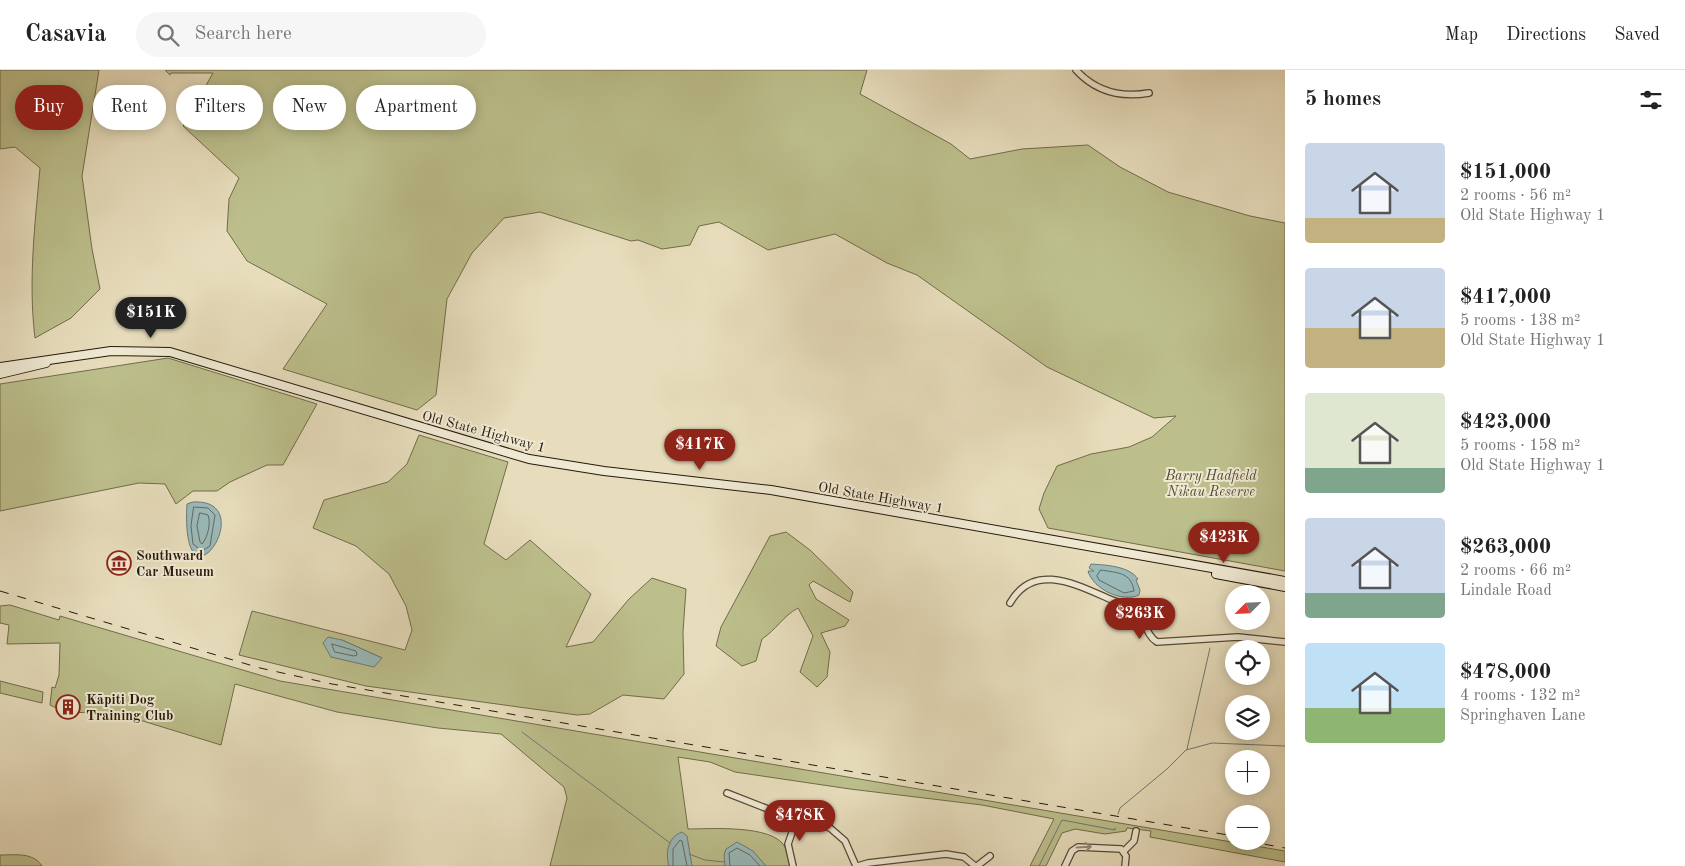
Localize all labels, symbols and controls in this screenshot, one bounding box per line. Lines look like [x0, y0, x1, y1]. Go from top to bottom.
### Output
search box [136, 12, 486, 57]
icon: search [154, 21, 182, 49]
text: Casavia [25, 23, 106, 47]
text: Search here [194, 25, 292, 44]
text: Map [1445, 26, 1478, 44]
text: Directions [1506, 26, 1586, 44]
text: Saved [1614, 26, 1660, 44]
chip: Buy [15, 85, 83, 130]
chip: Rent [93, 85, 166, 130]
chip: Filters [176, 85, 263, 130]
chip: New [273, 85, 346, 130]
chip: Apartment [356, 85, 476, 130]
icon: filters [1637, 86, 1665, 114]
text: 5 homes [1305, 89, 1381, 110]
text: $151,000 [1460, 162, 1551, 183]
icon: home [1345, 163, 1405, 223]
text: 2 rooms · 56 m² [1460, 188, 1571, 204]
text: Old State Highway 1 [1460, 208, 1605, 224]
text: $417,000 [1460, 287, 1551, 308]
icon: home [1345, 288, 1405, 348]
pin: $151K [116, 296, 186, 339]
text: $151K [126, 305, 176, 321]
text: 5 rooms · 138 m² [1460, 313, 1580, 329]
text: Old State Highway 1 [1460, 333, 1605, 349]
street label: Old State Highway 1 [421, 409, 547, 455]
text: $423,000 [1460, 412, 1551, 433]
icon: home [1345, 413, 1405, 473]
pin: $417K [665, 428, 735, 471]
text: $417K [675, 437, 725, 453]
text: 5 rooms · 158 m² [1460, 438, 1580, 454]
text: Old State Highway 1 [1460, 458, 1605, 474]
park label: Barry Hadfield Nikau Reserve [1164, 469, 1257, 499]
street label: Old State Highway 1 [817, 480, 945, 516]
pin: $423K [1189, 522, 1259, 564]
text: $423K [1199, 530, 1249, 546]
text: $263,000 [1460, 537, 1551, 558]
icon: home [1345, 538, 1405, 598]
place label: Southward Car Museum [136, 549, 214, 579]
museum icon: Southward Car Museum [106, 550, 132, 576]
text: 2 rooms · 66 m² [1460, 563, 1571, 579]
text: Lindale Road [1460, 583, 1552, 599]
north arrow [1225, 585, 1270, 630]
map controls [1225, 585, 1270, 850]
pin: $263K [1105, 598, 1175, 640]
text: $263K [1115, 606, 1165, 622]
button: locate [1225, 640, 1270, 685]
text: $478,000 [1460, 662, 1551, 683]
icon: home [1345, 663, 1405, 723]
text: 4 rooms · 132 m² [1460, 688, 1580, 704]
place label: Kāpiti Dog Training Club [86, 693, 173, 723]
building icon: Kāpiti Dog Training Club [55, 694, 81, 720]
button: layers [1225, 695, 1270, 740]
text: Springhaven Lane [1460, 708, 1585, 724]
button: + [1225, 750, 1270, 795]
pin: $478K [765, 800, 835, 842]
button: − [1225, 805, 1270, 850]
text: $478K [775, 808, 825, 824]
one-way arrow [1076, 843, 1092, 852]

